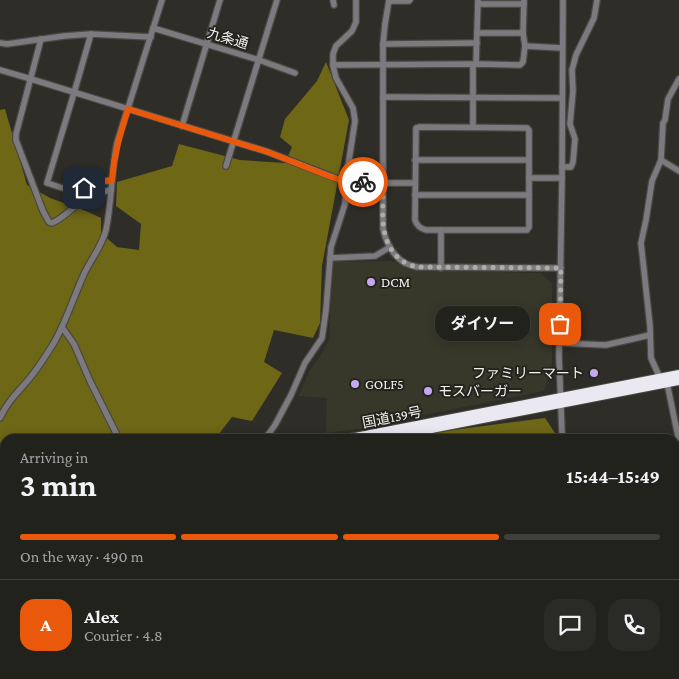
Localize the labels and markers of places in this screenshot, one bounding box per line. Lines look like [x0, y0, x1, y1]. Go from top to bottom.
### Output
pin [63, 167, 105, 209]
place label: DCM [381, 274, 410, 290]
marker: DCM [365, 276, 377, 288]
pin [539, 303, 581, 345]
callout: ダイソー [435, 306, 530, 342]
place label: ファミリーマート [472, 365, 584, 381]
marker: ファミリーマート [588, 367, 600, 379]
place label: GOLF5 [365, 376, 404, 392]
marker: GOLF5 [349, 378, 361, 390]
place label: モスバーガー [438, 383, 522, 399]
marker: モスバーガー [422, 385, 434, 397]

